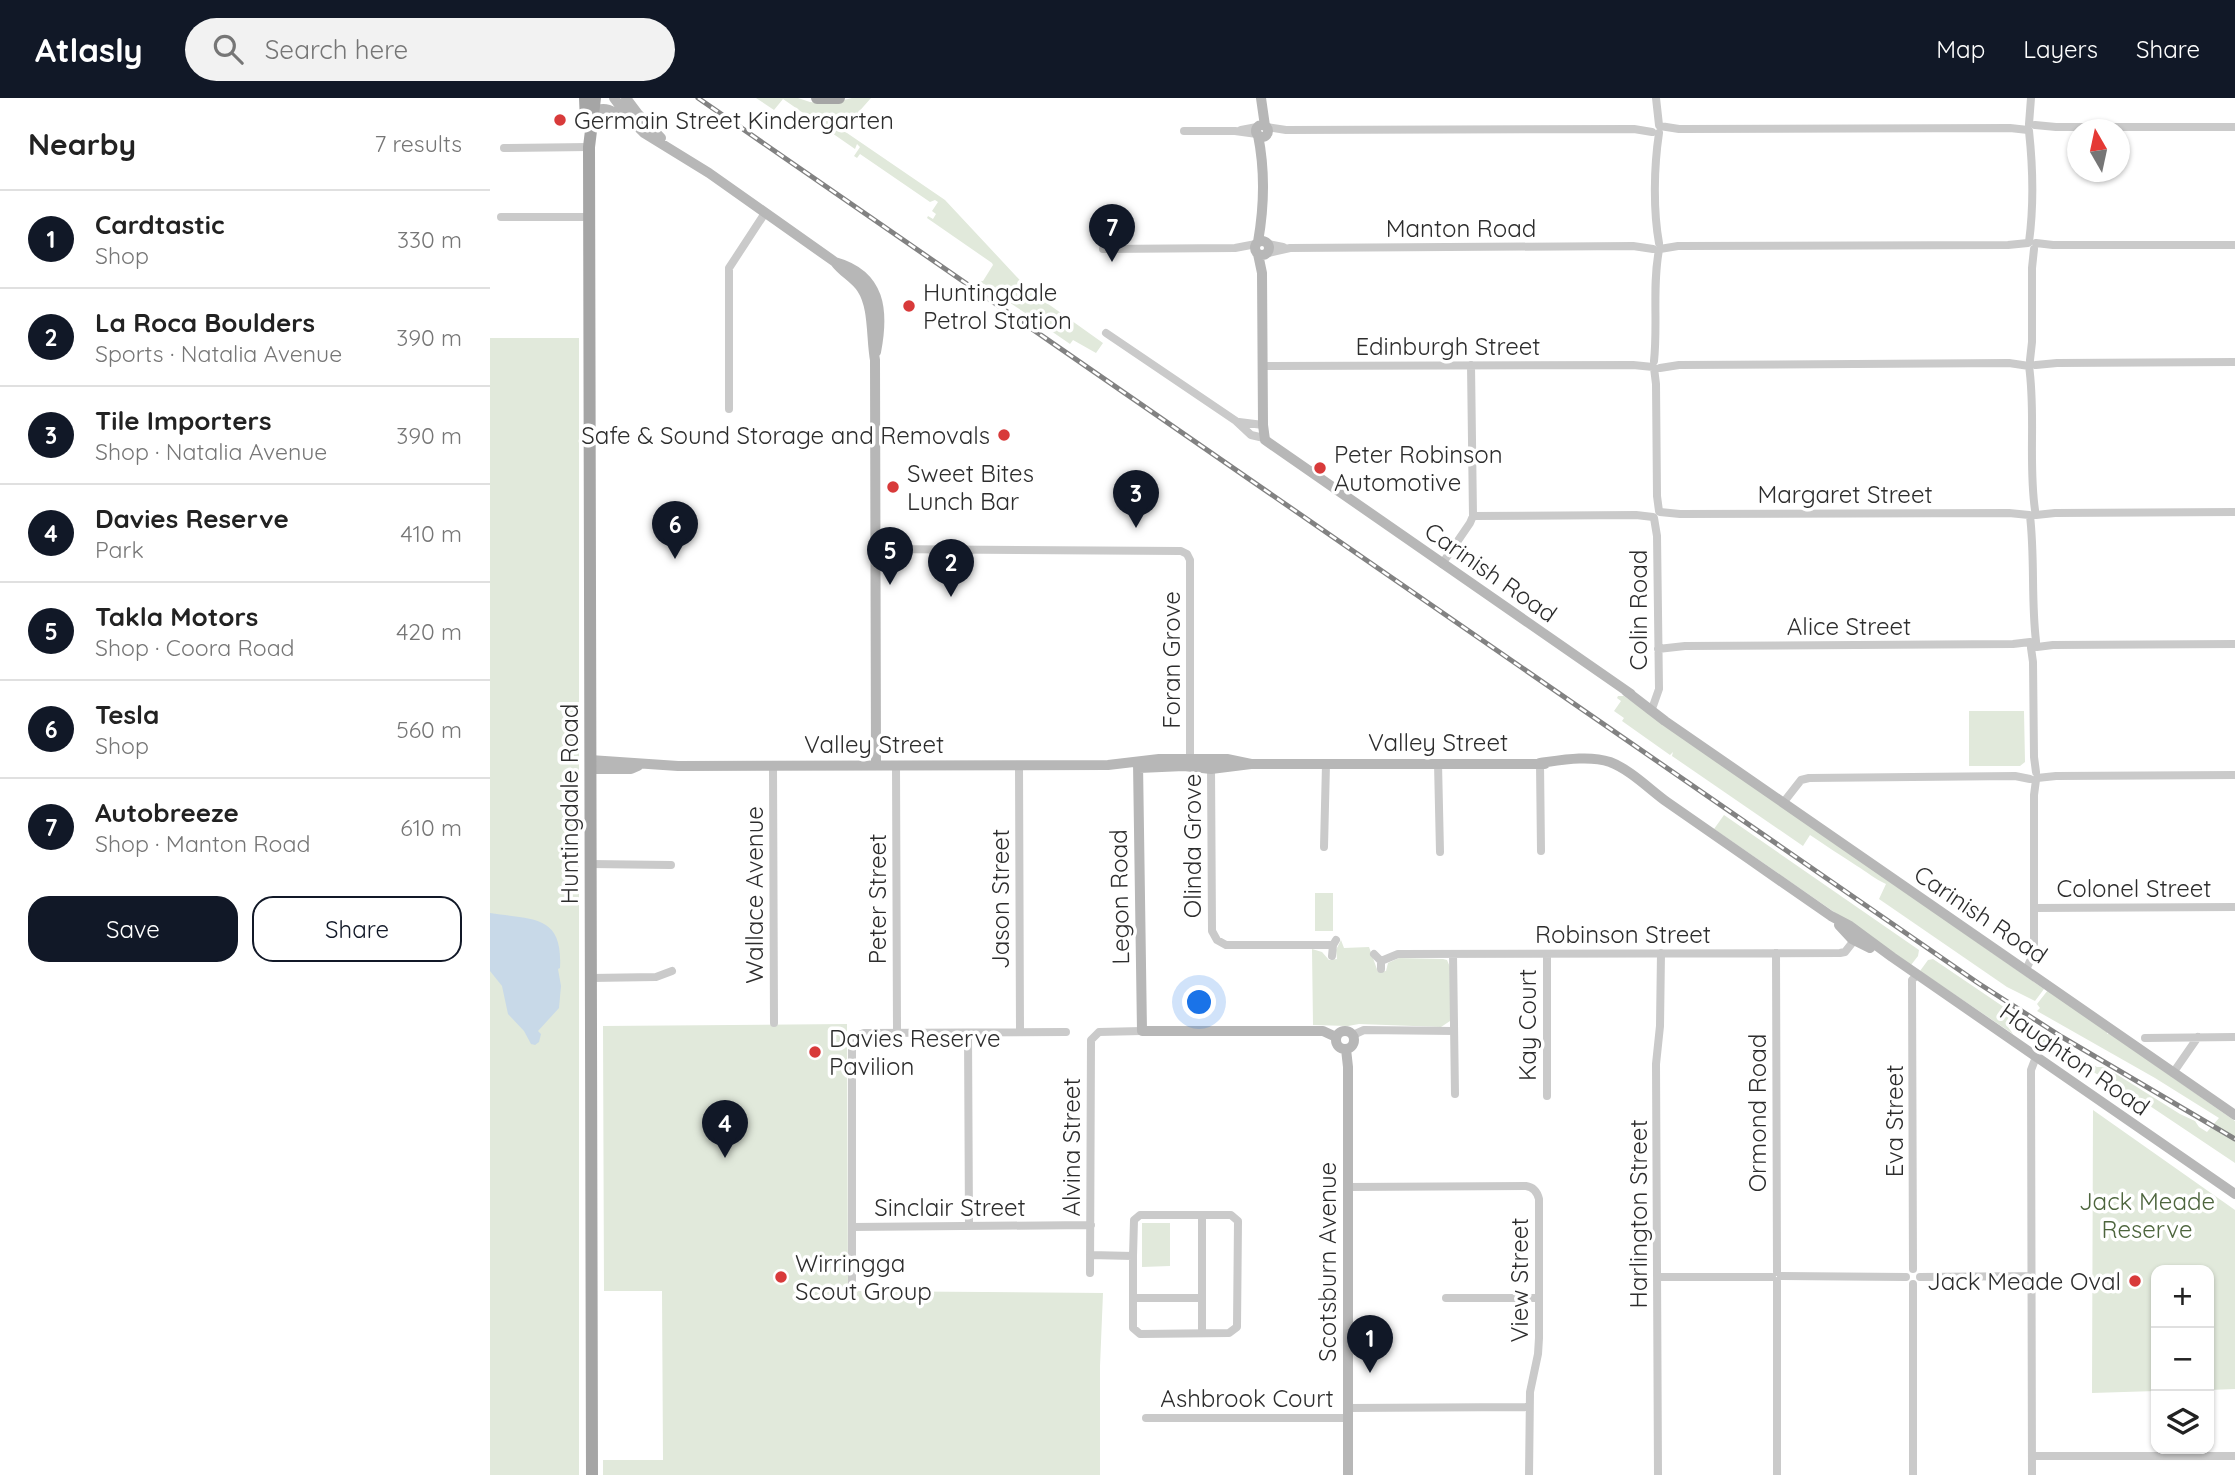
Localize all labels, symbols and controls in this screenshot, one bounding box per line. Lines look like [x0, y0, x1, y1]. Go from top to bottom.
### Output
search box [185, 18, 675, 81]
text: Atlasly [35, 29, 143, 70]
icon: search [209, 30, 247, 68]
text: Search here [265, 33, 408, 66]
text: Map [1936, 34, 1985, 64]
text: Layers [2023, 34, 2098, 64]
text: Share [2136, 34, 2200, 64]
place label: Germain Street Kindergarten [574, 105, 894, 135]
marker: Germain Street Kindergarten [552, 112, 568, 128]
north arrow [2067, 119, 2130, 182]
text: Nearby [28, 125, 136, 163]
text: 7 results [374, 129, 462, 158]
pin: 7 [1089, 204, 1135, 262]
text: Cardtastic [95, 208, 224, 241]
street label: Manton Road [1386, 213, 1536, 243]
text: 1 [47, 225, 55, 254]
text: 330 m [397, 225, 462, 254]
text: Shop [95, 241, 149, 270]
place label: Huntingdale Petrol Station [923, 277, 1072, 335]
marker: Huntingdale Petrol Station [901, 298, 917, 314]
text: La Roca Boulders [95, 306, 315, 339]
text: 2 [44, 323, 58, 352]
text: 390 m [396, 323, 462, 352]
street label: Edinburgh Street [1356, 331, 1540, 361]
text: Sports · Natalia Avenue [95, 339, 342, 368]
text: Tile Importers [95, 404, 271, 437]
place label: Safe & Sound Storage and Removals [581, 420, 990, 450]
text: 3 [45, 421, 57, 450]
text: 390 m [396, 421, 462, 450]
marker: Safe & Sound Storage and Removals [996, 427, 1012, 443]
text: Shop · Natalia Avenue [95, 437, 327, 466]
place label: Peter Robinson Automotive [1334, 439, 1503, 497]
place label: Sweet Bites Lunch Bar [907, 458, 1034, 516]
marker: Peter Robinson Automotive [1312, 460, 1328, 476]
pin: 3 [1113, 470, 1159, 528]
marker: Sweet Bites Lunch Bar [885, 479, 901, 495]
street label: Margaret Street [1757, 479, 1933, 509]
pin: 6 [652, 501, 698, 559]
text: Davies Reserve [95, 502, 289, 535]
street label: Carinish Road [1419, 515, 1563, 629]
text: 4 [44, 519, 58, 548]
text: 410 m [401, 519, 462, 548]
pin: 5 [867, 527, 913, 585]
text: Park [95, 535, 144, 564]
pin: 2 [928, 539, 974, 597]
street label: Colin Road [1623, 550, 1653, 670]
street label: Foran Grove [1156, 591, 1186, 729]
text: Takla Motors [95, 600, 258, 633]
street label: Alice Street [1787, 611, 1911, 641]
text: 5 [44, 617, 58, 646]
text: 420 m [396, 617, 462, 646]
text: Shop · Coora Road [95, 633, 295, 662]
text: Tesla [95, 698, 159, 731]
street label: Huntingdale Road [554, 704, 584, 904]
text: 6 [45, 715, 57, 744]
text: 560 m [396, 715, 462, 744]
street label: Valley Street [1368, 727, 1508, 757]
street label: Valley Street [804, 729, 944, 759]
text: Shop [95, 731, 149, 760]
street label: Olinda Grove [1177, 774, 1207, 918]
text: Autobreeze [95, 796, 239, 829]
street label: Wallace Avenue [739, 806, 769, 984]
text: 7 [45, 813, 57, 842]
text: 610 m [400, 813, 462, 842]
text: Shop · Manton Road [95, 829, 310, 858]
street label: Jason Street [985, 829, 1015, 969]
street label: Legon Road [1103, 829, 1135, 965]
street label: Peter Street [862, 834, 892, 964]
street label: Carinish Road [1909, 858, 2053, 970]
street label: Colonel Street [2056, 873, 2212, 903]
button: Save [28, 896, 238, 962]
button: Share [252, 896, 462, 962]
street label: Robinson Street [1535, 919, 1711, 949]
street label: Kay Court [1512, 969, 1542, 1081]
your location [1182, 985, 1216, 1019]
street label: Haughton Road [1994, 996, 2156, 1122]
place label: Davies Reserve Pavilion [829, 1023, 1001, 1081]
street label: Ormond Road [1742, 1034, 1772, 1192]
marker: Davies Reserve Pavilion [807, 1044, 823, 1060]
street label: Eva Street [1879, 1065, 1909, 1177]
street label: Alvina Street [1056, 1078, 1086, 1216]
pin: 4 [702, 1100, 748, 1158]
street label: Harlington Street [1623, 1119, 1653, 1309]
street label: Scotsburn Avenue [1312, 1162, 1342, 1362]
park label: Jack Meade Reserve [2079, 1186, 2215, 1244]
street label: Sinclair Street [874, 1192, 1026, 1222]
street label: View Street [1504, 1218, 1534, 1342]
place label: Wirringga Scout Group [795, 1248, 932, 1306]
map controls [2151, 1265, 2214, 1454]
button: + [2151, 1265, 2214, 1328]
place label: Jack Meade Oval [1927, 1266, 2121, 1296]
marker: Wirringga Scout Group [773, 1269, 789, 1285]
marker: Jack Meade Oval [2127, 1273, 2143, 1289]
pin: 1 [1347, 1315, 1393, 1373]
button: − [2151, 1328, 2214, 1391]
street label: Ashbrook Court [1160, 1383, 1334, 1413]
button: layers [2151, 1391, 2214, 1454]

